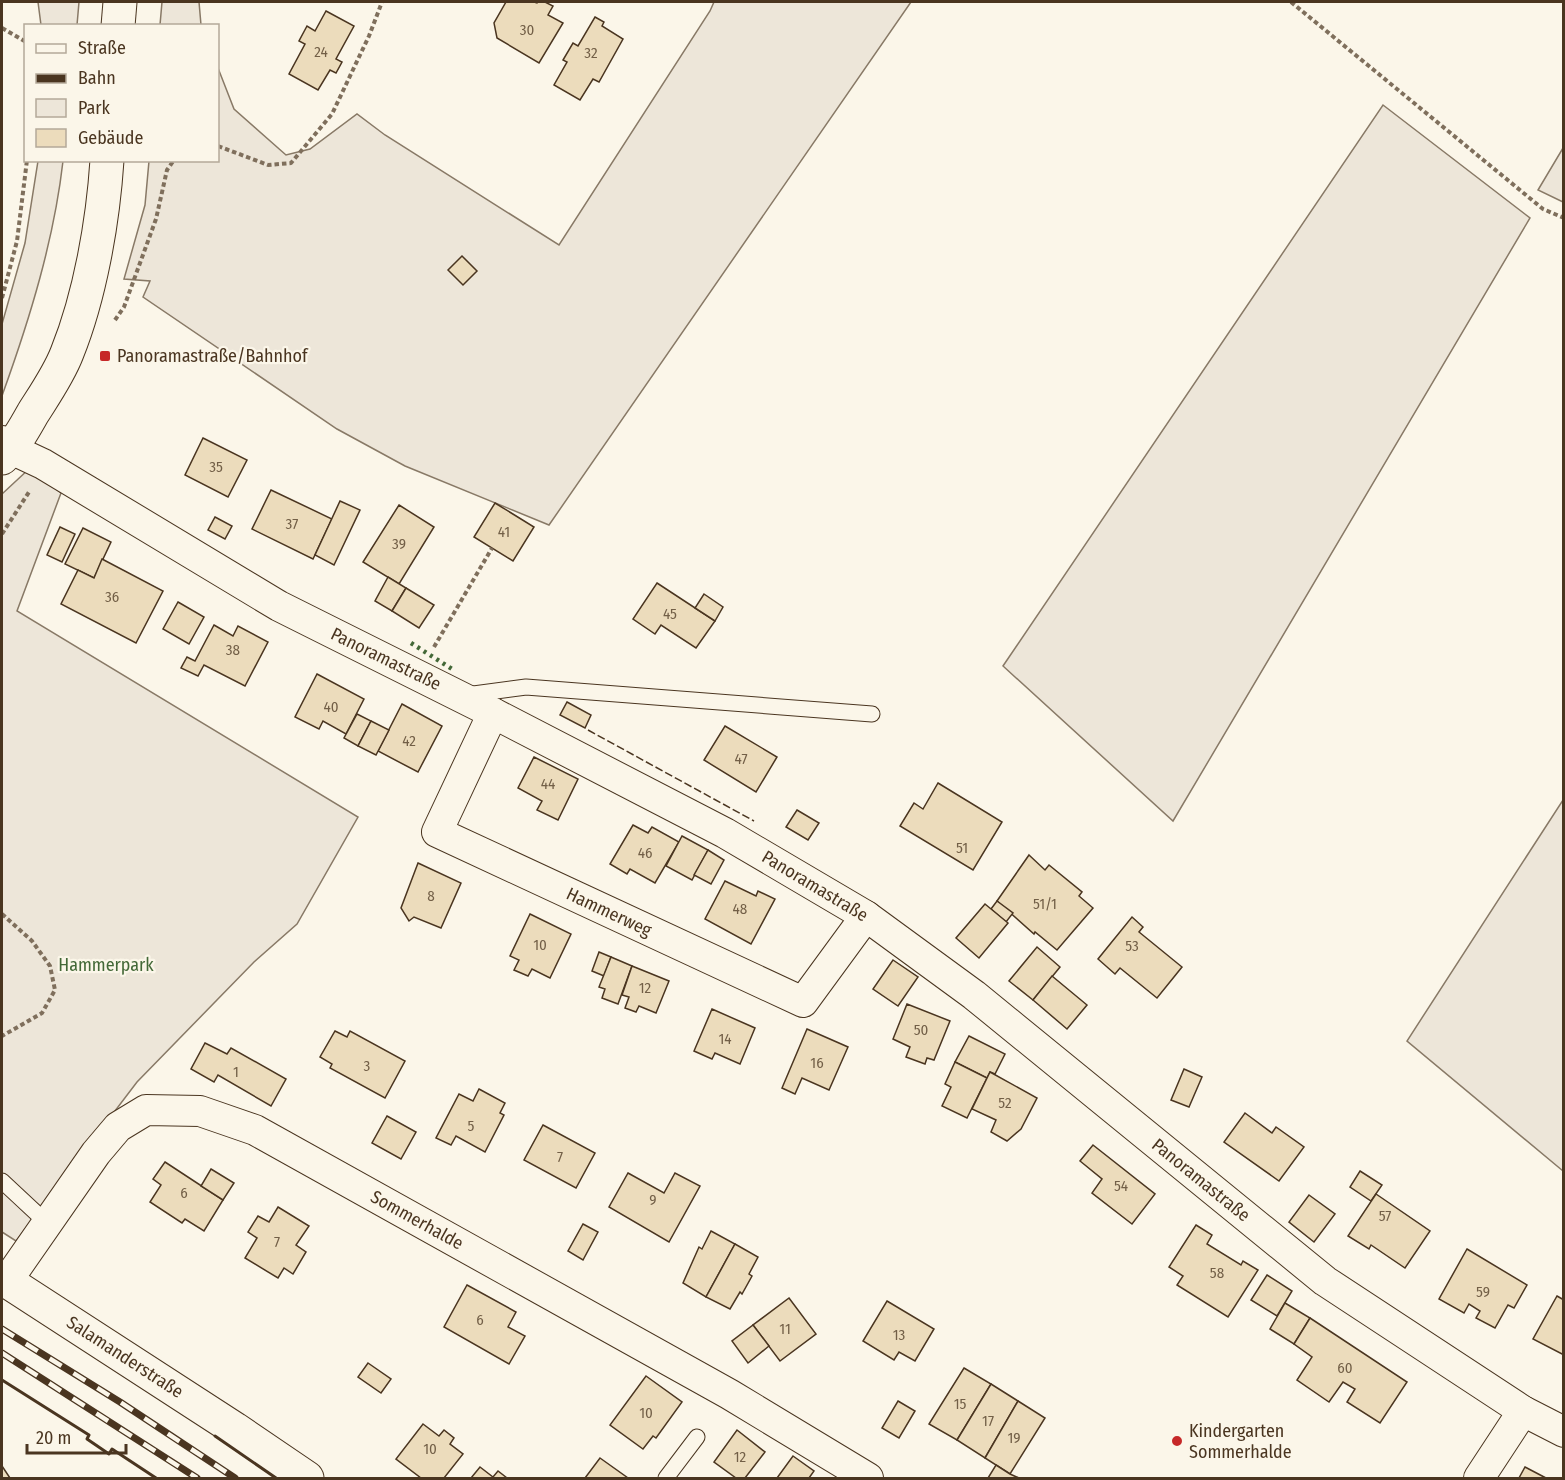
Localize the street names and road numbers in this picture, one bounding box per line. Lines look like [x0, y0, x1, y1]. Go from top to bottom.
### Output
street label: Panoramastraße [327, 623, 445, 695]
street label: Panoramastraße [758, 846, 872, 926]
street label: Hammerweg [563, 883, 656, 942]
street label: Panoramastraße [1147, 1134, 1255, 1226]
street label: Sommerhalde [367, 1186, 467, 1255]
street label: Salamanderstraße [63, 1311, 187, 1403]

